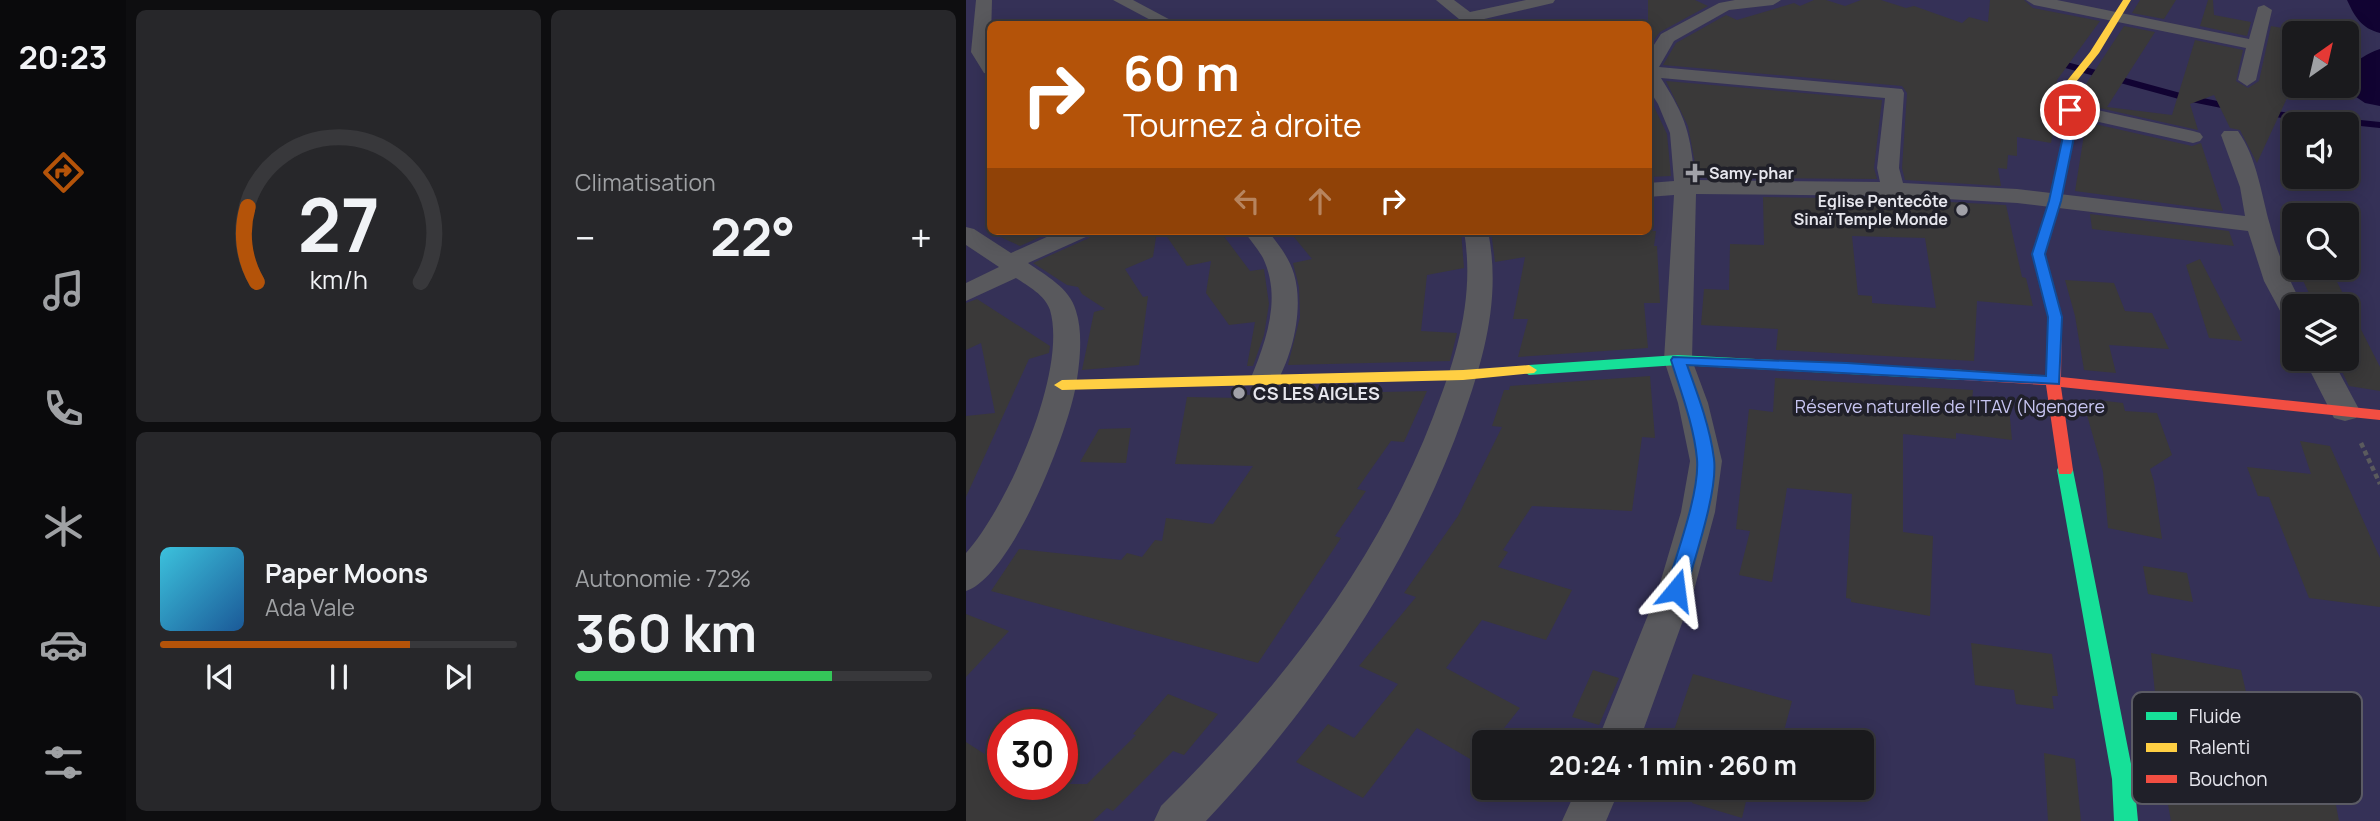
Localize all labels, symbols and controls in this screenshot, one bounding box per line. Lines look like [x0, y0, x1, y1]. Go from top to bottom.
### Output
north arrow [2282, 21, 2359, 98]
map controls [2282, 21, 2359, 371]
text: 20:23 [19, 35, 107, 79]
text: 60 m [1123, 39, 1240, 106]
icon: right [1008, 49, 1099, 140]
pin [2040, 80, 2100, 140]
icon: arrive [2051, 91, 2089, 129]
text: Tournez à droite [1123, 103, 1362, 147]
button: sound [2282, 112, 2359, 189]
icon: directions [39, 148, 88, 197]
place label: Samy-phar [1709, 162, 1794, 184]
marker: Samy-phar [1687, 165, 1703, 181]
text: Climatisation [575, 166, 716, 198]
text: 27 [297, 174, 380, 274]
icon: left [1228, 182, 1266, 220]
icon: ahead [1301, 182, 1339, 220]
icon: right [1374, 182, 1412, 220]
place label: Eglise Pentecôte Sinaï Temple Monde [1794, 190, 1948, 230]
text: 22° [710, 201, 795, 272]
marker: Eglise Pentecôte Sinaï Temple Monde [1954, 202, 1970, 218]
button: search [2282, 203, 2359, 280]
text: − [575, 211, 596, 263]
text: + [910, 211, 932, 263]
text: km/h [309, 262, 368, 297]
icon: music [39, 266, 88, 315]
button: layers [2282, 294, 2359, 371]
place label: CS LES AIGLES [1253, 381, 1380, 405]
icon: phone [39, 384, 88, 433]
marker: CS LES AIGLES [1231, 385, 1247, 401]
park label: Réserve naturelle de l'ITAV (Ngengere [1795, 394, 2105, 418]
icon: climate [39, 502, 88, 551]
position arrow [1639, 553, 1713, 627]
text: Paper Moons [265, 555, 428, 591]
text: Autonomie · 72% [575, 562, 751, 594]
text: Ada Vale [265, 591, 355, 623]
text: 360 km [575, 597, 757, 668]
icon: car [39, 620, 88, 669]
icon: previous [201, 658, 239, 696]
icon: pause [320, 658, 358, 696]
icon: next [439, 658, 477, 696]
legend [2132, 692, 2362, 804]
text: Fluide [2189, 703, 2241, 729]
speed limit sign: 30 [987, 709, 1078, 800]
text: Ralenti [2189, 734, 2250, 760]
icon: filters [39, 738, 88, 787]
text: 20:24 · 1 min · 260 m [1549, 747, 1797, 783]
text: Bouchon [2189, 766, 2268, 792]

